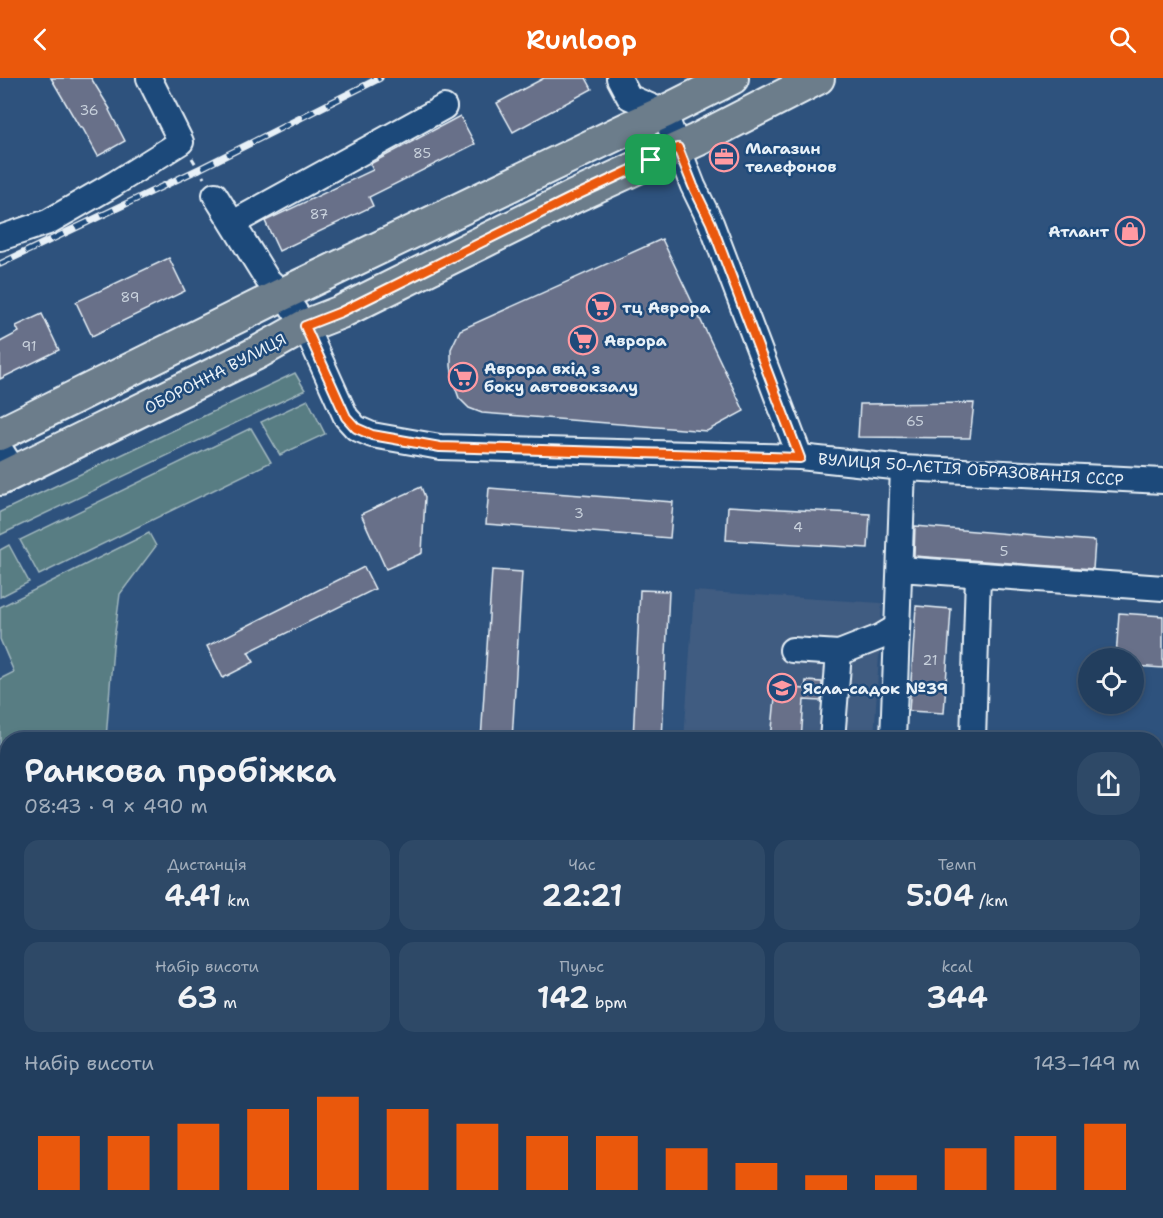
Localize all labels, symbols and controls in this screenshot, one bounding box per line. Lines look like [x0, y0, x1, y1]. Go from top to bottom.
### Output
text: Runloop [526, 21, 637, 58]
icon: back [24, 23, 57, 56]
icon: search [1106, 23, 1139, 56]
house number: 36 [79, 101, 99, 119]
pin [625, 134, 676, 185]
place label: Магазин телефонов [745, 138, 837, 177]
office icon: Магазин телефонов [708, 141, 740, 173]
icon: arrive [634, 143, 667, 176]
house number: 85 [413, 144, 431, 162]
house number: 87 [310, 205, 328, 223]
shop icon: Атлант [1114, 215, 1146, 247]
place label: Атлант [1048, 221, 1109, 242]
house number: 89 [121, 288, 139, 306]
supermarket icon: тц Аврора [585, 291, 617, 323]
place label: тц Аврора [622, 297, 711, 318]
supermarket icon: Аврора [567, 324, 599, 356]
street label: ОБОРОННА ВУЛИЦЯ [141, 329, 290, 418]
place label: Аврора [604, 330, 667, 351]
house number: 91 [21, 337, 37, 355]
place label: Аврора вхід з боку автовокзалу [484, 358, 638, 397]
supermarket icon: Аврора вхід з боку автовокзалу [447, 361, 479, 393]
house number: 65 [906, 412, 924, 430]
street label: ВУЛИЦЯ 50-ЛЄТІЯ ОБРАЗОВАНІЯ СССР [817, 448, 1124, 491]
house number: 3 [574, 504, 584, 522]
house number: 4 [793, 518, 803, 536]
house number: 5 [1000, 542, 1008, 560]
map controls [1078, 648, 1144, 714]
button: locate [1078, 648, 1144, 714]
house number: 21 [923, 651, 937, 669]
school or university icon: Ясла-садок №39 [766, 672, 798, 704]
place label: Ясла-садок №39 [803, 678, 948, 699]
text: Ранкова пробіжка [24, 748, 336, 793]
button: share [1077, 752, 1140, 815]
text: 08:43 · 9 × 490 m [24, 793, 208, 819]
text: Дистанція [167, 854, 247, 875]
text: Час [568, 854, 596, 875]
text: Темп [938, 854, 976, 875]
text: 4.41 [164, 875, 222, 916]
text: 22:21 [541, 875, 623, 916]
text: 5:04 [906, 875, 974, 916]
text: km [222, 890, 250, 911]
text: /km [974, 890, 1008, 911]
text: Набір висоти [155, 956, 259, 977]
text: Пульс [560, 956, 604, 977]
text: kcal [941, 956, 973, 977]
text: 63 [177, 977, 218, 1018]
text: 142 [537, 977, 589, 1018]
text: 344 [926, 977, 988, 1018]
text: m [218, 992, 237, 1013]
text: bpm [589, 992, 627, 1013]
text: Набір висоти [24, 1050, 154, 1076]
text: 143–149 m [1033, 1050, 1140, 1076]

